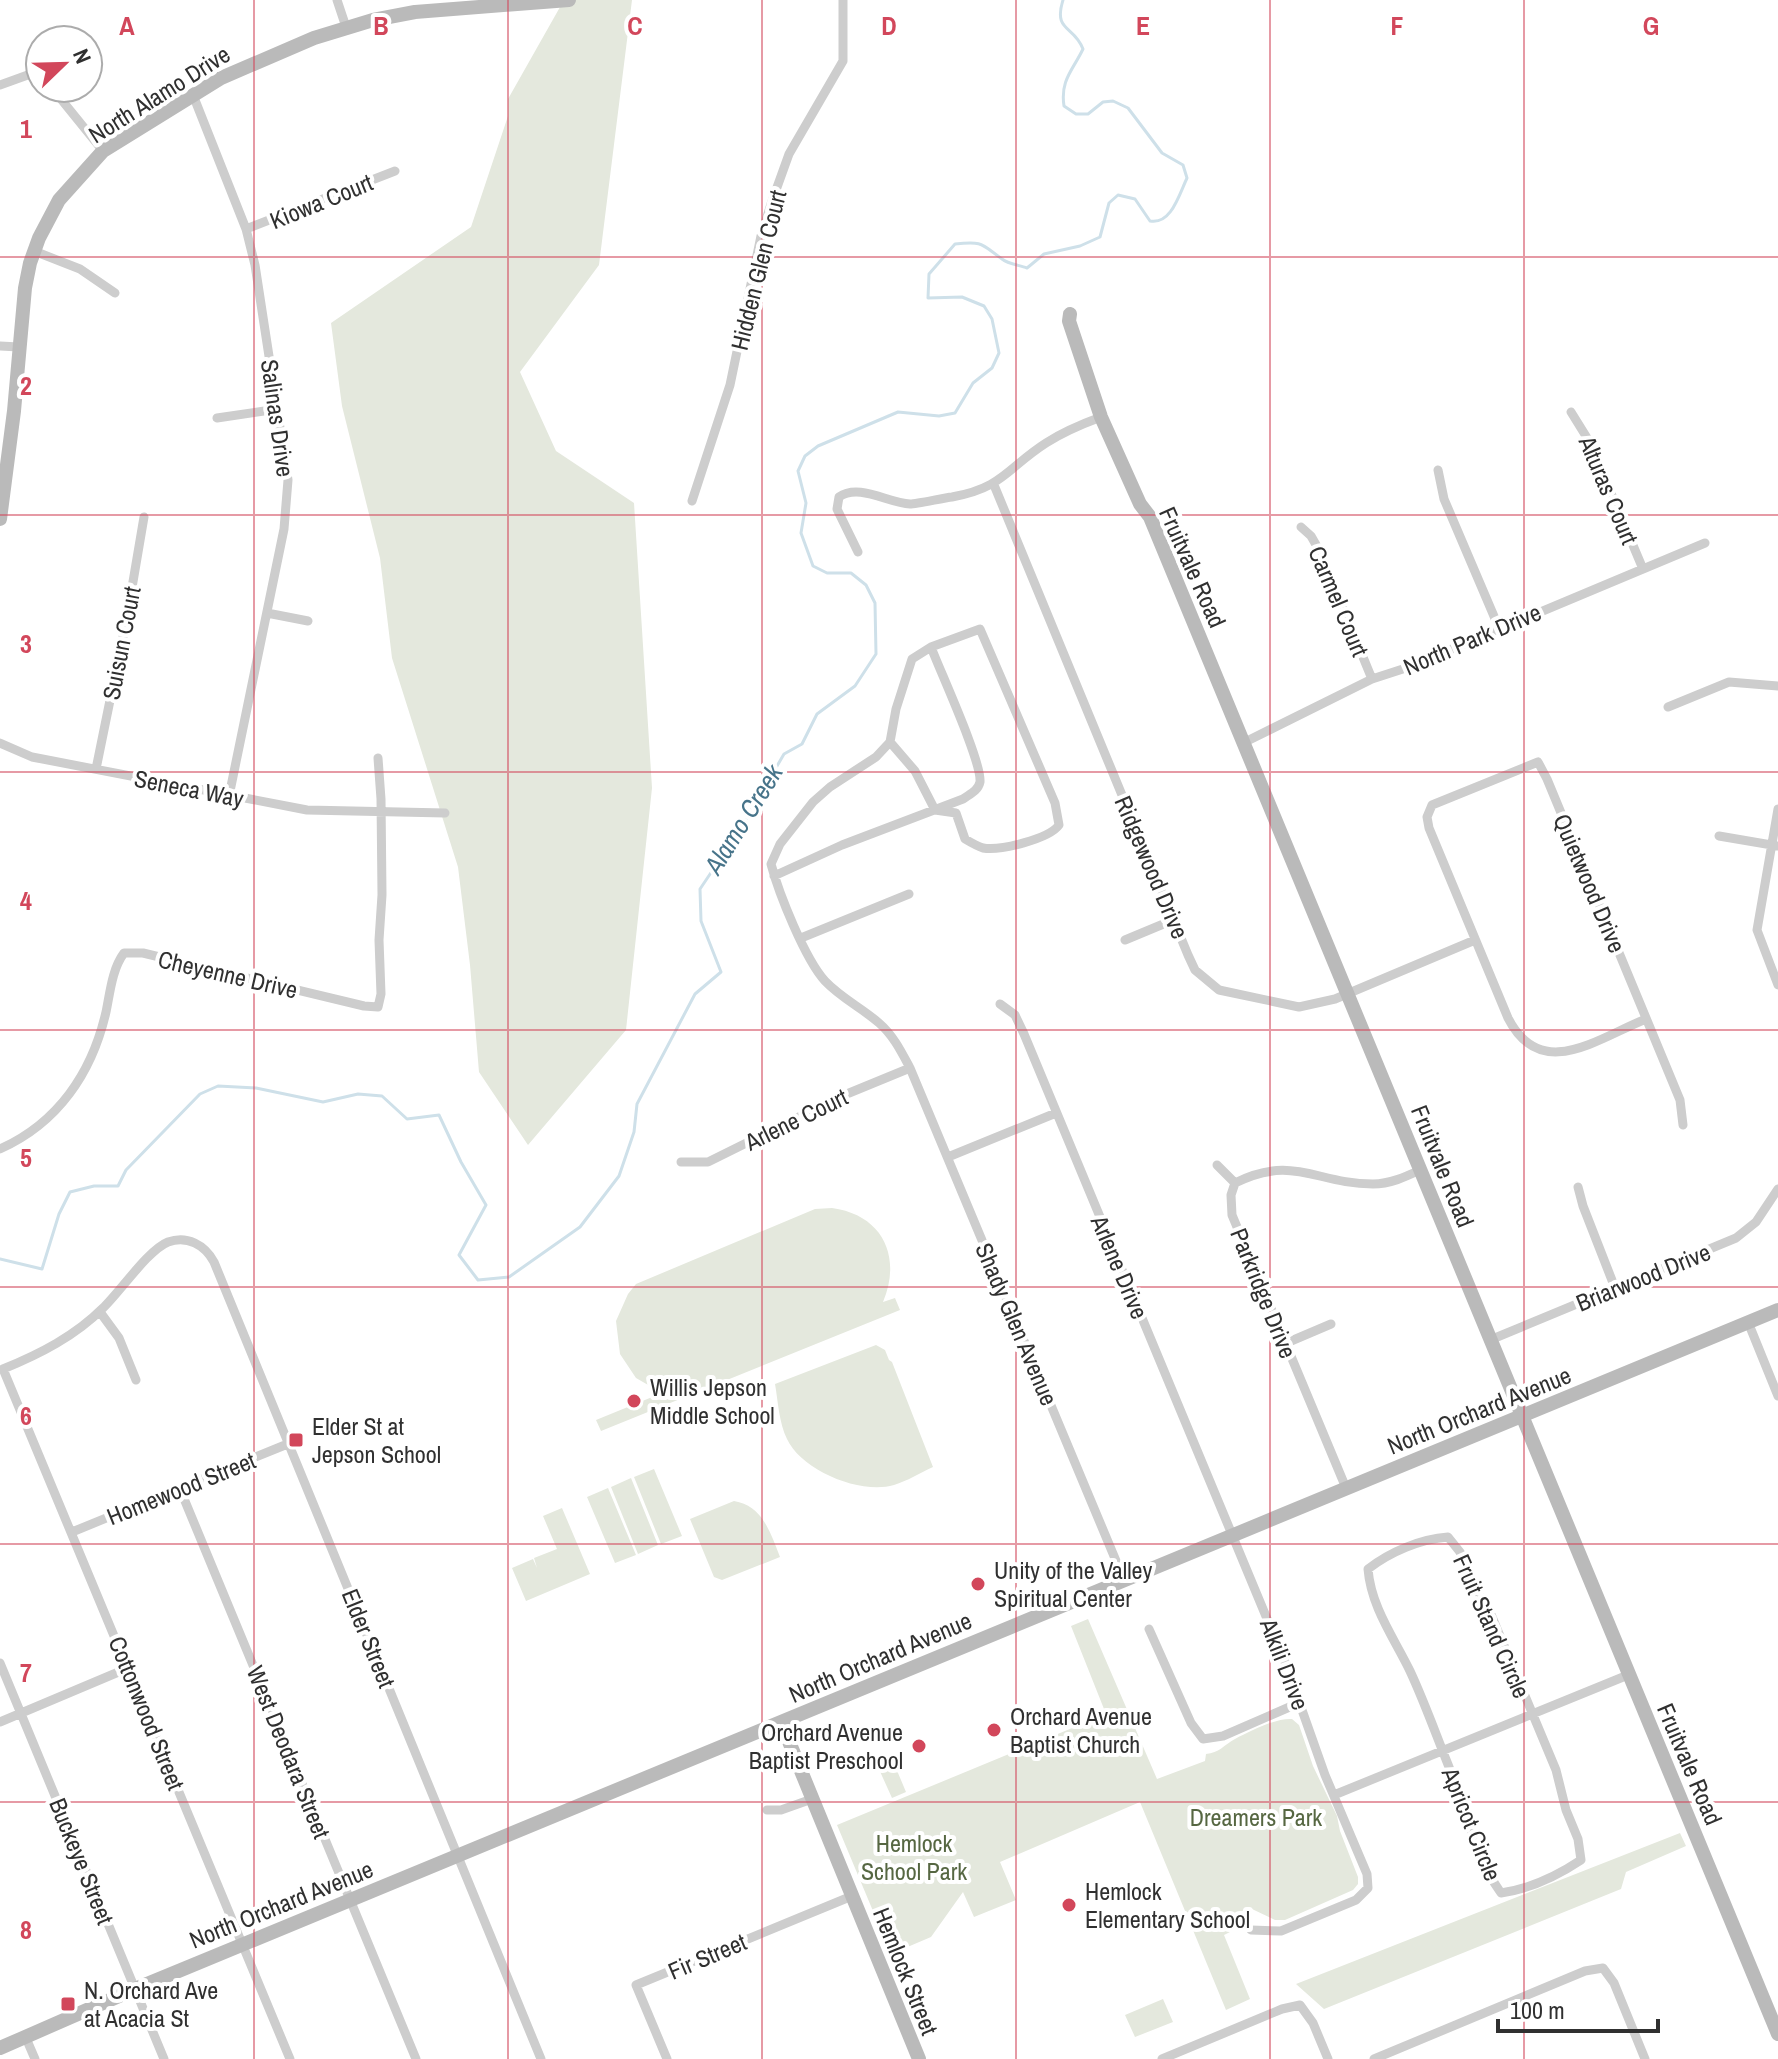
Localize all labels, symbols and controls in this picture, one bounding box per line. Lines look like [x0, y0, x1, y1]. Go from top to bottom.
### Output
text: A [119, 8, 135, 43]
text: B [373, 8, 389, 43]
text: C [627, 8, 643, 43]
text: D [881, 8, 897, 43]
text: E [1136, 8, 1150, 43]
text: F [1390, 8, 1404, 43]
text: G [1643, 8, 1659, 43]
north arrow [24, 24, 104, 104]
street label: North Alamo Drive [83, 39, 235, 149]
text: 1 [20, 111, 32, 146]
street label: Kiowa Court [265, 166, 378, 236]
street label: Hidden Glen Court [723, 186, 793, 353]
street label: Salinas Drive [254, 357, 302, 479]
text: 2 [20, 368, 32, 403]
street label: Alturas Court [1571, 430, 1646, 550]
street label: Fruitvale Road [1152, 502, 1234, 632]
street label: Carmel Court [1301, 541, 1377, 662]
street label: Suisun Court [94, 583, 148, 702]
street label: North Park Drive [1398, 596, 1546, 682]
text: 3 [20, 626, 32, 661]
water label: Alamo Creek [695, 756, 791, 881]
street label: Seneca Way [132, 762, 247, 814]
street label: Ridgewood Drive [1108, 791, 1196, 943]
street label: Quietwood Drive [1546, 809, 1634, 957]
text: 4 [20, 883, 32, 918]
street label: Cheyenne Drive [155, 942, 301, 1006]
street label: Arlene Court [738, 1080, 853, 1158]
street label: Fruitvale Road [1404, 1100, 1482, 1232]
text: 5 [20, 1140, 32, 1175]
street label: Arlene Drive [1084, 1209, 1156, 1324]
street label: Parkridge Drive [1223, 1223, 1305, 1363]
street label: Briarwood Drive [1571, 1236, 1715, 1318]
street label: Shady Glen Avenue [968, 1238, 1066, 1410]
street label: North Orchard Avenue [1382, 1359, 1576, 1461]
place label: Willis Jepson Middle School [650, 1371, 775, 1431]
marker: Willis Jepson Middle School [625, 1392, 643, 1410]
text: 6 [20, 1398, 32, 1433]
place label: Elder St at Jepson School [312, 1410, 441, 1470]
marker: Elder St at Jepson School [287, 1431, 305, 1449]
street label: Homewood Street [102, 1443, 261, 1532]
street label: Fruit Stand Circle [1446, 1549, 1538, 1703]
place label: Unity of the Valley Spiritual Center [994, 1554, 1152, 1614]
marker: Unity of the Valley Spiritual Center [969, 1575, 987, 1593]
street label: Elder Street [335, 1584, 403, 1693]
street label: North Orchard Avenue [784, 1604, 976, 1710]
street label: Alkili Drive [1253, 1613, 1317, 1714]
street label: Cottonwood Street [102, 1631, 193, 1795]
text: 7 [20, 1655, 32, 1690]
street label: West Deodara Street [240, 1661, 338, 1844]
street label: Fruitvale Road [1650, 1698, 1730, 1830]
place label: Orchard Avenue Baptist Church [1010, 1700, 1152, 1760]
place label: Orchard Avenue Baptist Preschool [749, 1716, 903, 1776]
marker: Orchard Avenue Baptist Church [985, 1721, 1003, 1739]
marker: Orchard Avenue Baptist Preschool [910, 1737, 928, 1755]
street label: Apricot Circle [1434, 1762, 1509, 1885]
street label: Buckeye Street [42, 1793, 122, 1929]
park label: Dreamers Park [1190, 1801, 1322, 1833]
park label: Hemlock School Park [861, 1827, 967, 1887]
street label: North Orchard Avenue [184, 1853, 378, 1955]
place label: Hemlock Elementary School [1085, 1875, 1250, 1935]
marker: Hemlock Elementary School [1060, 1896, 1078, 1914]
street label: Hemlock Street [866, 1903, 946, 2040]
text: 8 [20, 1912, 32, 1947]
street label: Fir Street [663, 1925, 751, 1987]
place label: N. Orchard Ave at Acacia St [84, 1974, 218, 2034]
scale bar [1498, 1983, 1658, 2033]
text: 100 m [1510, 1994, 1565, 2026]
marker: N. Orchard Ave at Acacia St [59, 1995, 77, 2013]

